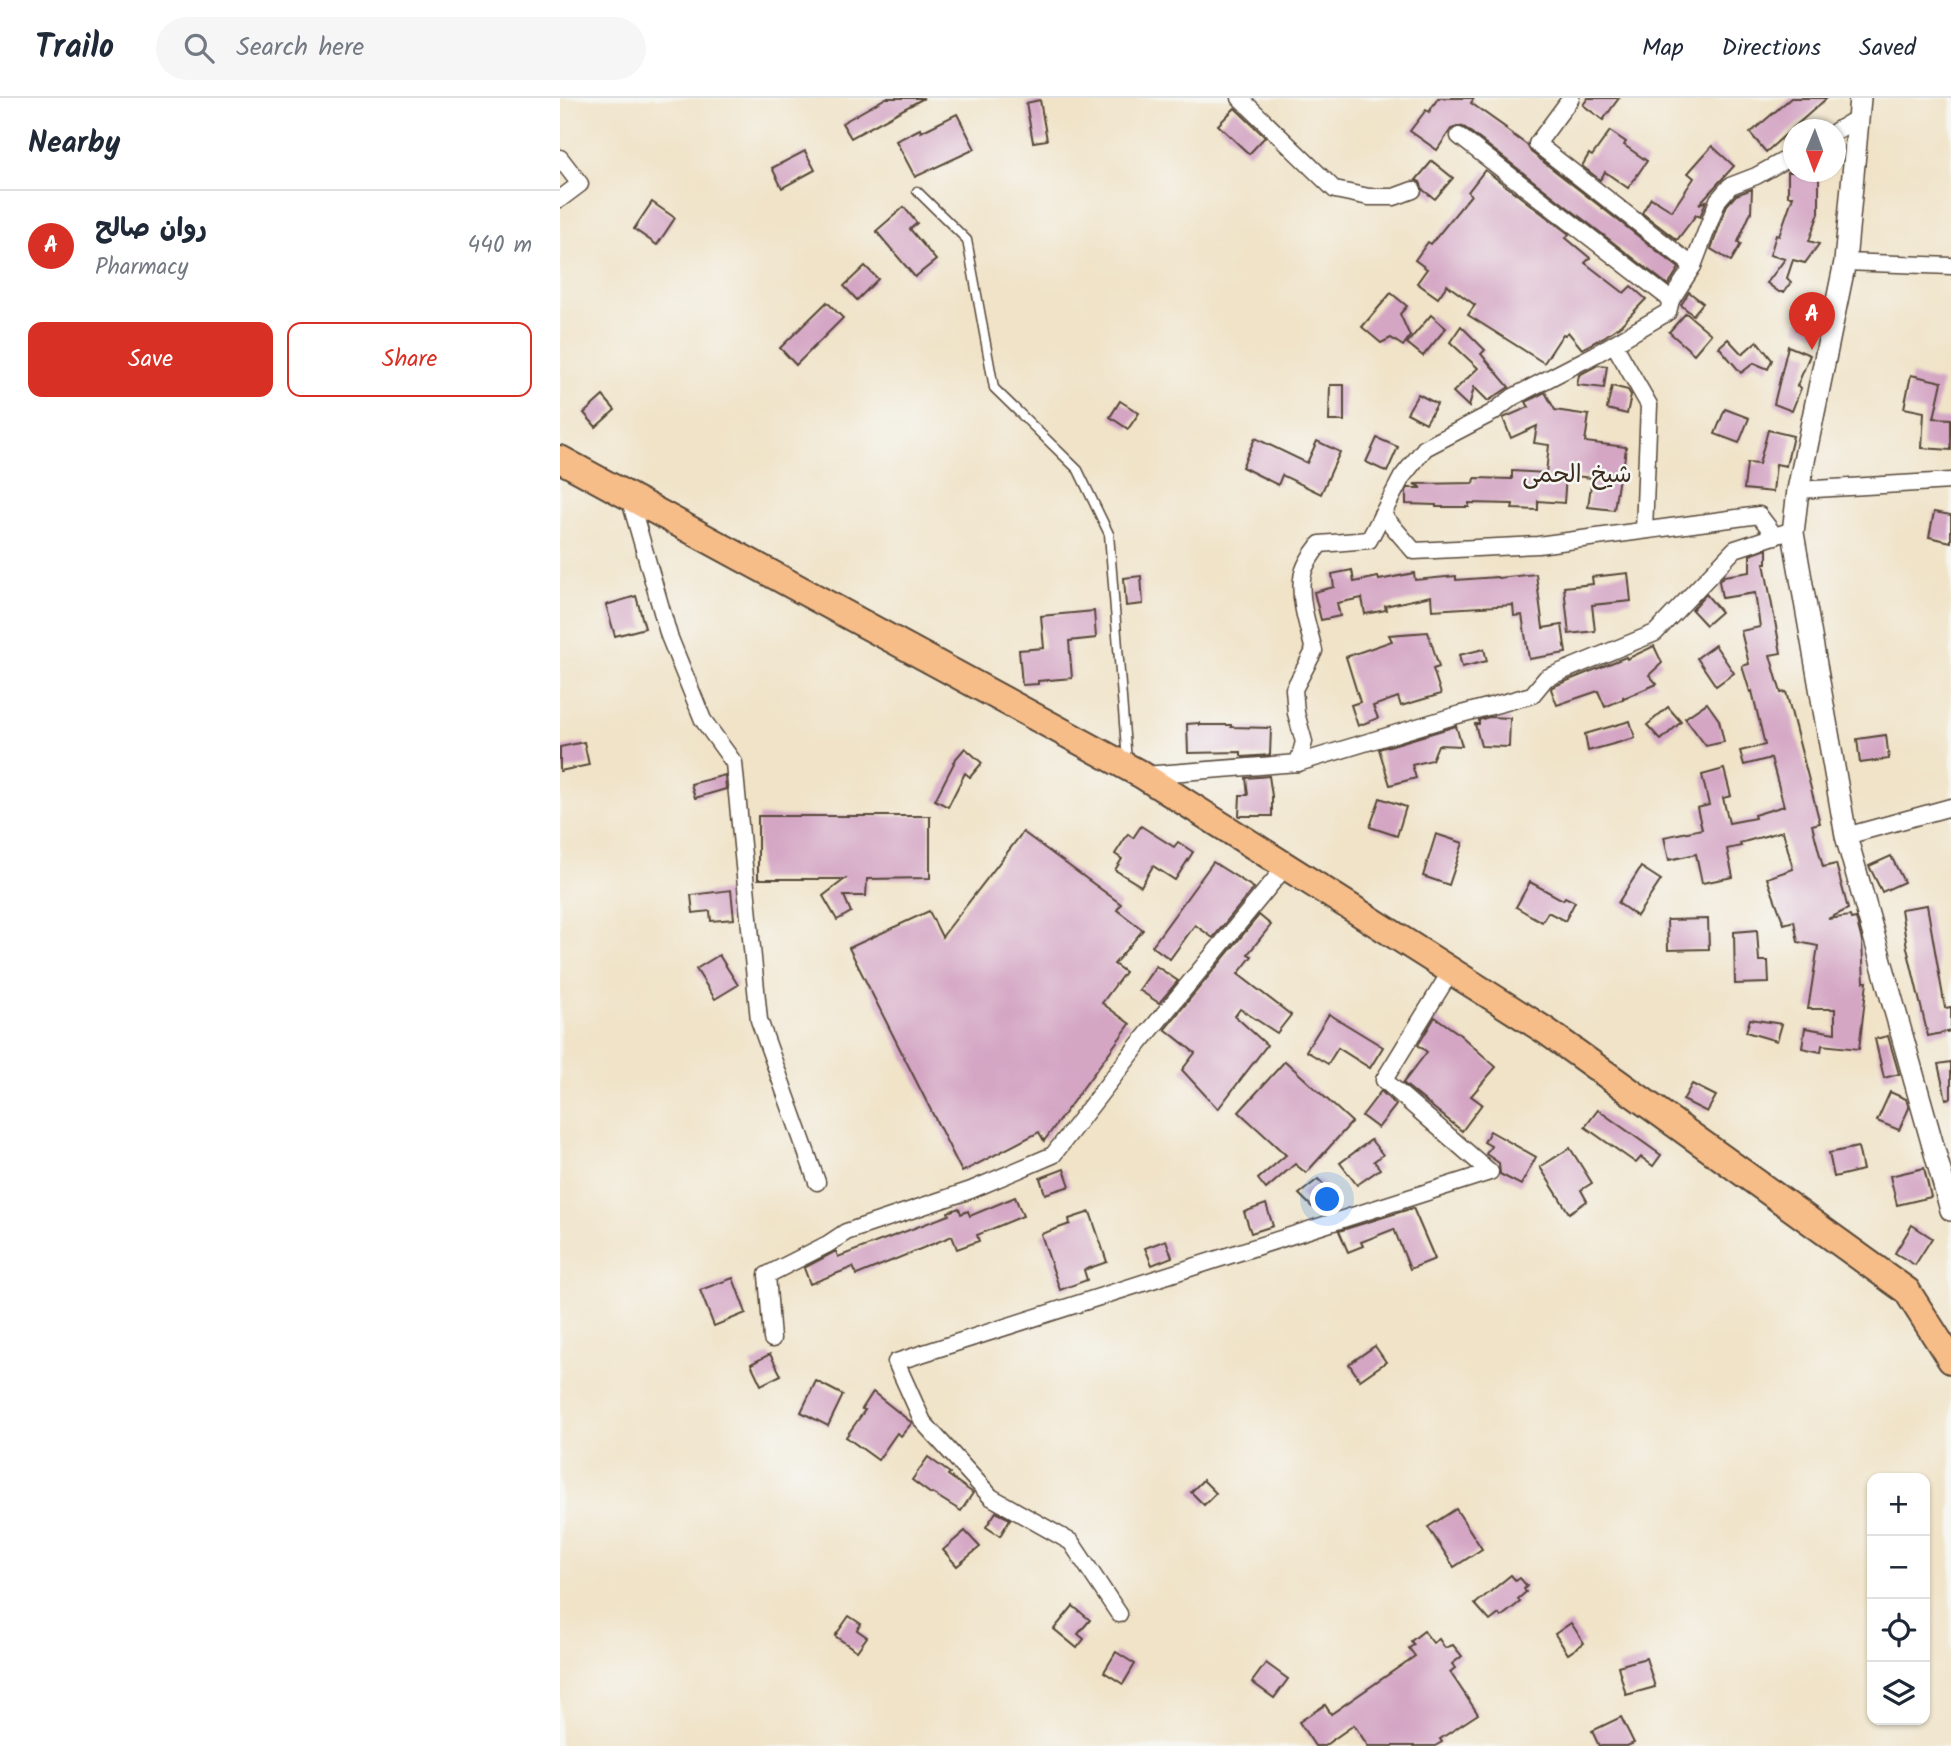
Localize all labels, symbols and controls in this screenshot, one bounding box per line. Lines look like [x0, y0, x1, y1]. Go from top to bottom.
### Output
search box [156, 17, 646, 80]
text: Trailo [35, 22, 114, 75]
text: Search here [236, 27, 364, 69]
icon: search [180, 29, 218, 67]
text: Map [1642, 29, 1684, 68]
text: Directions [1722, 29, 1821, 68]
text: Saved [1859, 29, 1916, 68]
north arrow [1783, 119, 1846, 182]
text: Nearby [28, 120, 120, 168]
text: روان صالح [95, 208, 207, 250]
text: A [44, 228, 58, 264]
text: 440 m [468, 228, 532, 264]
text: Pharmacy [95, 250, 188, 286]
pin: A [1789, 292, 1835, 350]
button: Save [28, 322, 273, 397]
button: Share [287, 322, 532, 397]
district label: شيخ الحمى [1522, 456, 1632, 495]
your location [1310, 1182, 1344, 1216]
map controls [1867, 1473, 1930, 1725]
button: + [1867, 1473, 1930, 1536]
button: − [1867, 1536, 1930, 1599]
button: locate [1867, 1599, 1930, 1662]
button: layers [1867, 1662, 1930, 1725]

